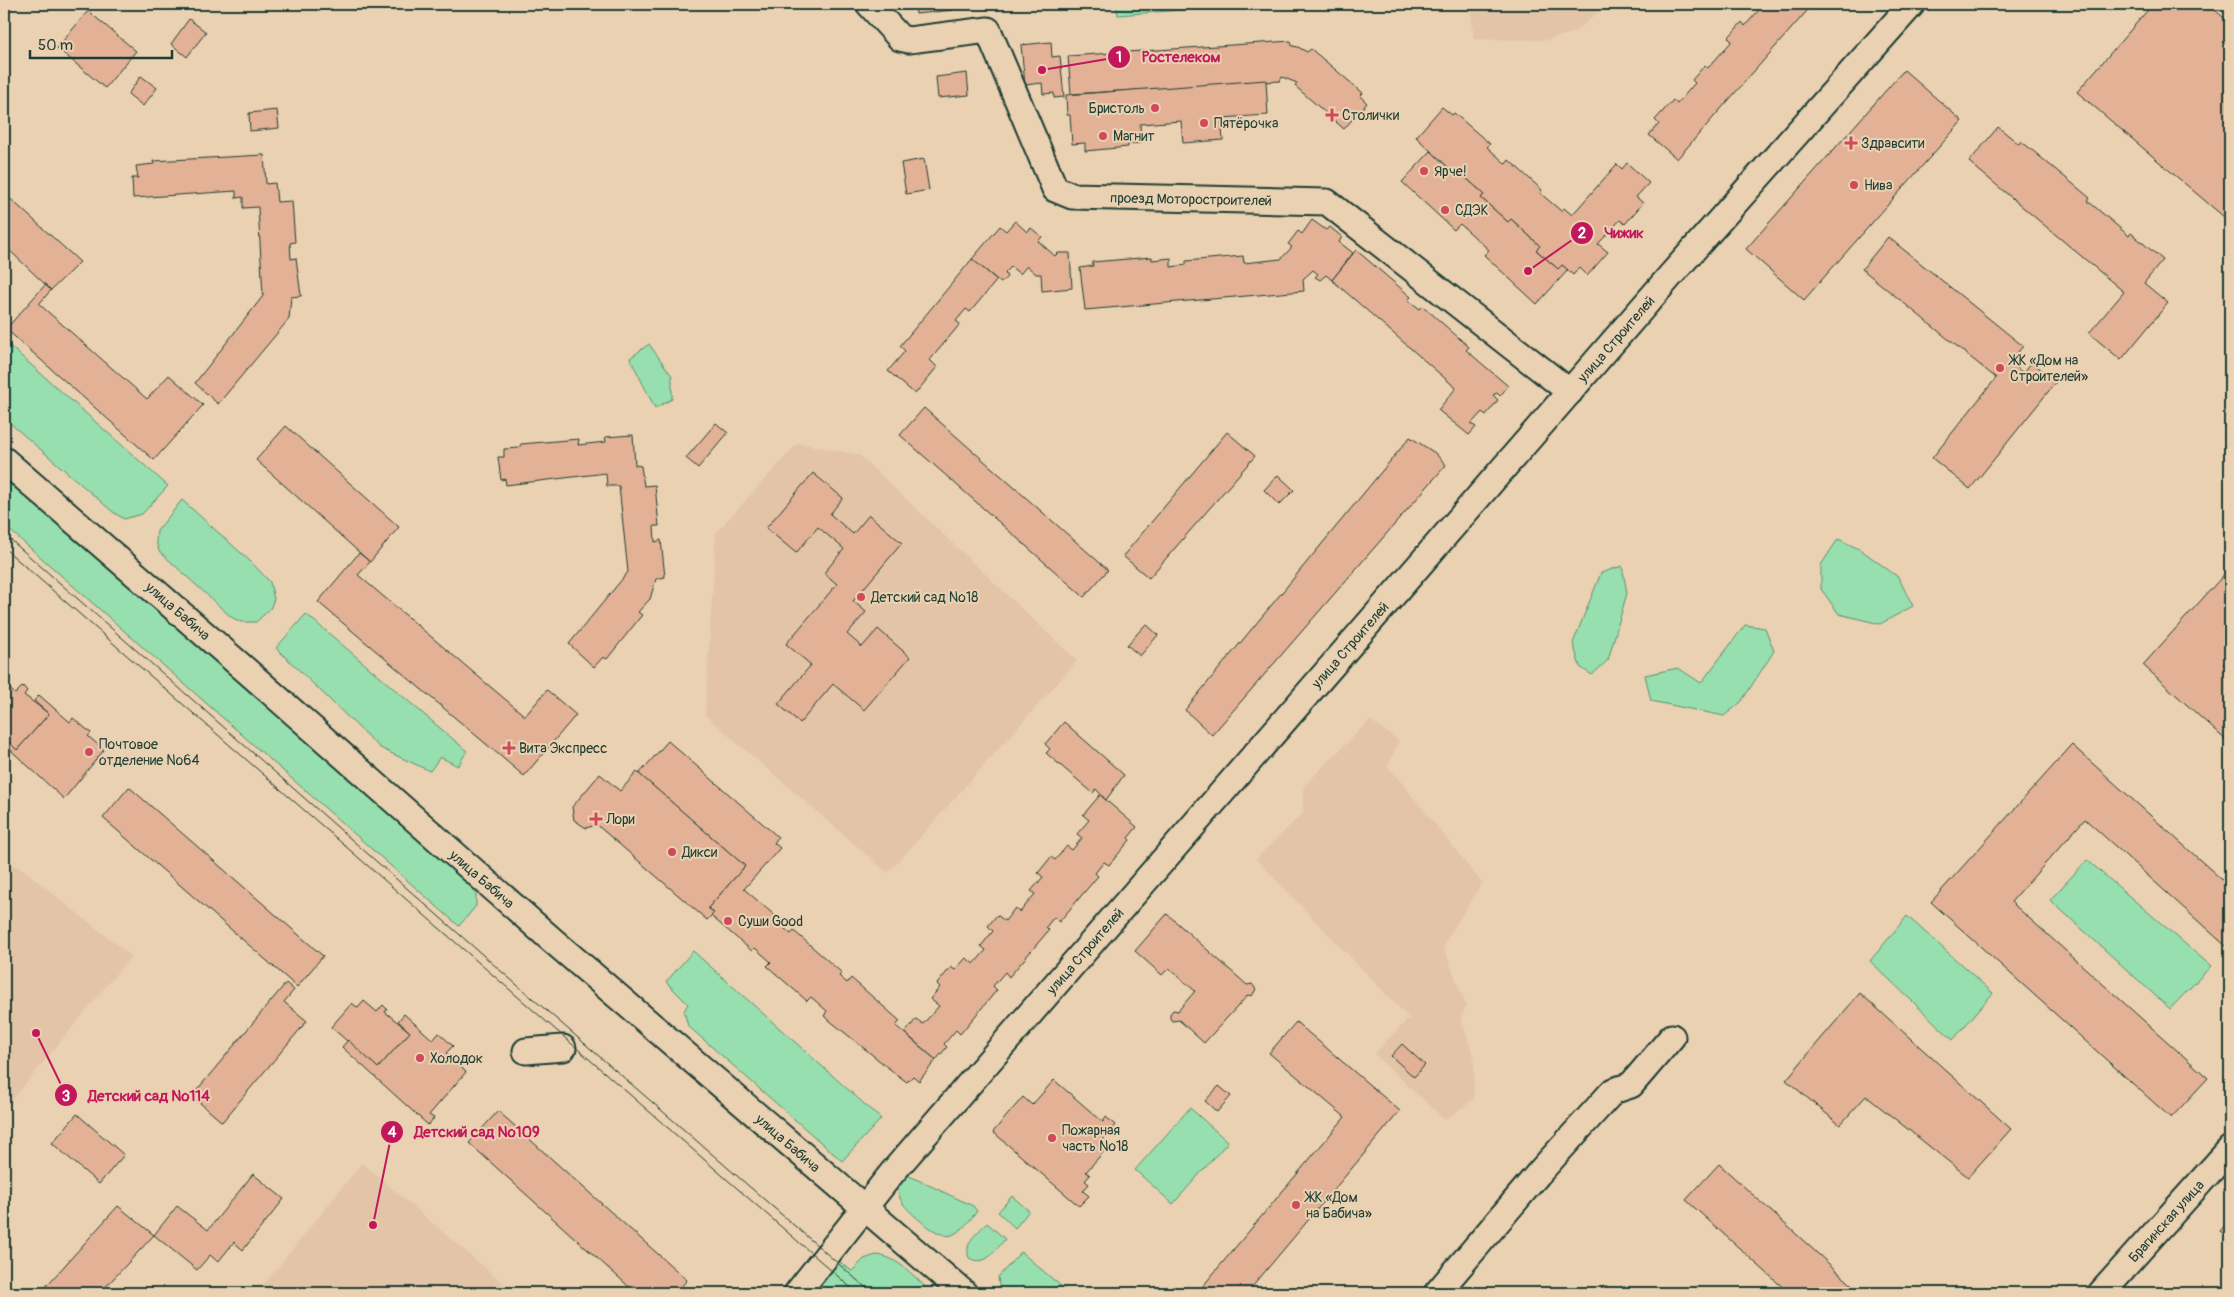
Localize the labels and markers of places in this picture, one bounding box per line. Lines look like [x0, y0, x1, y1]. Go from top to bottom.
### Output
callout: Ростелеком [1106, 42, 1230, 72]
place label: Бристоль [1089, 100, 1145, 117]
marker: Бристоль [1149, 102, 1161, 114]
place label: Столички [1342, 107, 1399, 124]
marker: Столички [1326, 109, 1338, 121]
place label: Пятёрочка [1214, 115, 1278, 132]
marker: Пятёрочка [1198, 117, 1210, 129]
place label: Магнит [1113, 128, 1155, 145]
marker: Магнит [1097, 130, 1109, 142]
place label: Здравсити [1861, 135, 1924, 152]
marker: Здравсити [1845, 137, 1857, 149]
place label: Ярче! [1434, 163, 1467, 180]
marker: Ярче! [1418, 165, 1430, 177]
place label: Нива [1864, 177, 1893, 194]
marker: Нива [1848, 179, 1860, 191]
place label: СДЭК [1455, 202, 1489, 219]
marker: СДЭК [1439, 204, 1451, 216]
callout: Чижик [1570, 218, 1654, 248]
place label: ЖК «Дом на Строителей» [2008, 352, 2088, 385]
marker: ЖК «Дом на Строителей» [1994, 362, 2006, 374]
place label: Детский сад №18 [870, 589, 978, 606]
marker: Детский сад №18 [855, 591, 867, 603]
place label: Почтовое отделение №64 [99, 736, 200, 769]
place label: Вита Экспресс [519, 740, 607, 757]
marker: Вита Экспресс [503, 742, 515, 754]
marker: Почтовое отделение №64 [83, 746, 95, 758]
place label: Лори [605, 811, 635, 828]
marker: Лори [590, 813, 602, 825]
place label: Дикси [681, 844, 717, 861]
marker: Дикси [666, 846, 678, 858]
place label: Суши Good [738, 913, 803, 930]
marker: Суши Good [722, 915, 734, 927]
place label: Холодок [430, 1050, 483, 1067]
marker: Холодок [414, 1052, 426, 1064]
callout: Детский сад №114 [53, 1080, 220, 1110]
callout: Детский сад №109 [380, 1117, 550, 1147]
place label: Пожарная часть №18 [1062, 1122, 1128, 1155]
marker: Пожарная часть №18 [1046, 1132, 1058, 1144]
place label: ЖК «Дом на Бабича» [1304, 1189, 1372, 1222]
marker: ЖК «Дом на Бабича» [1290, 1199, 1302, 1211]

